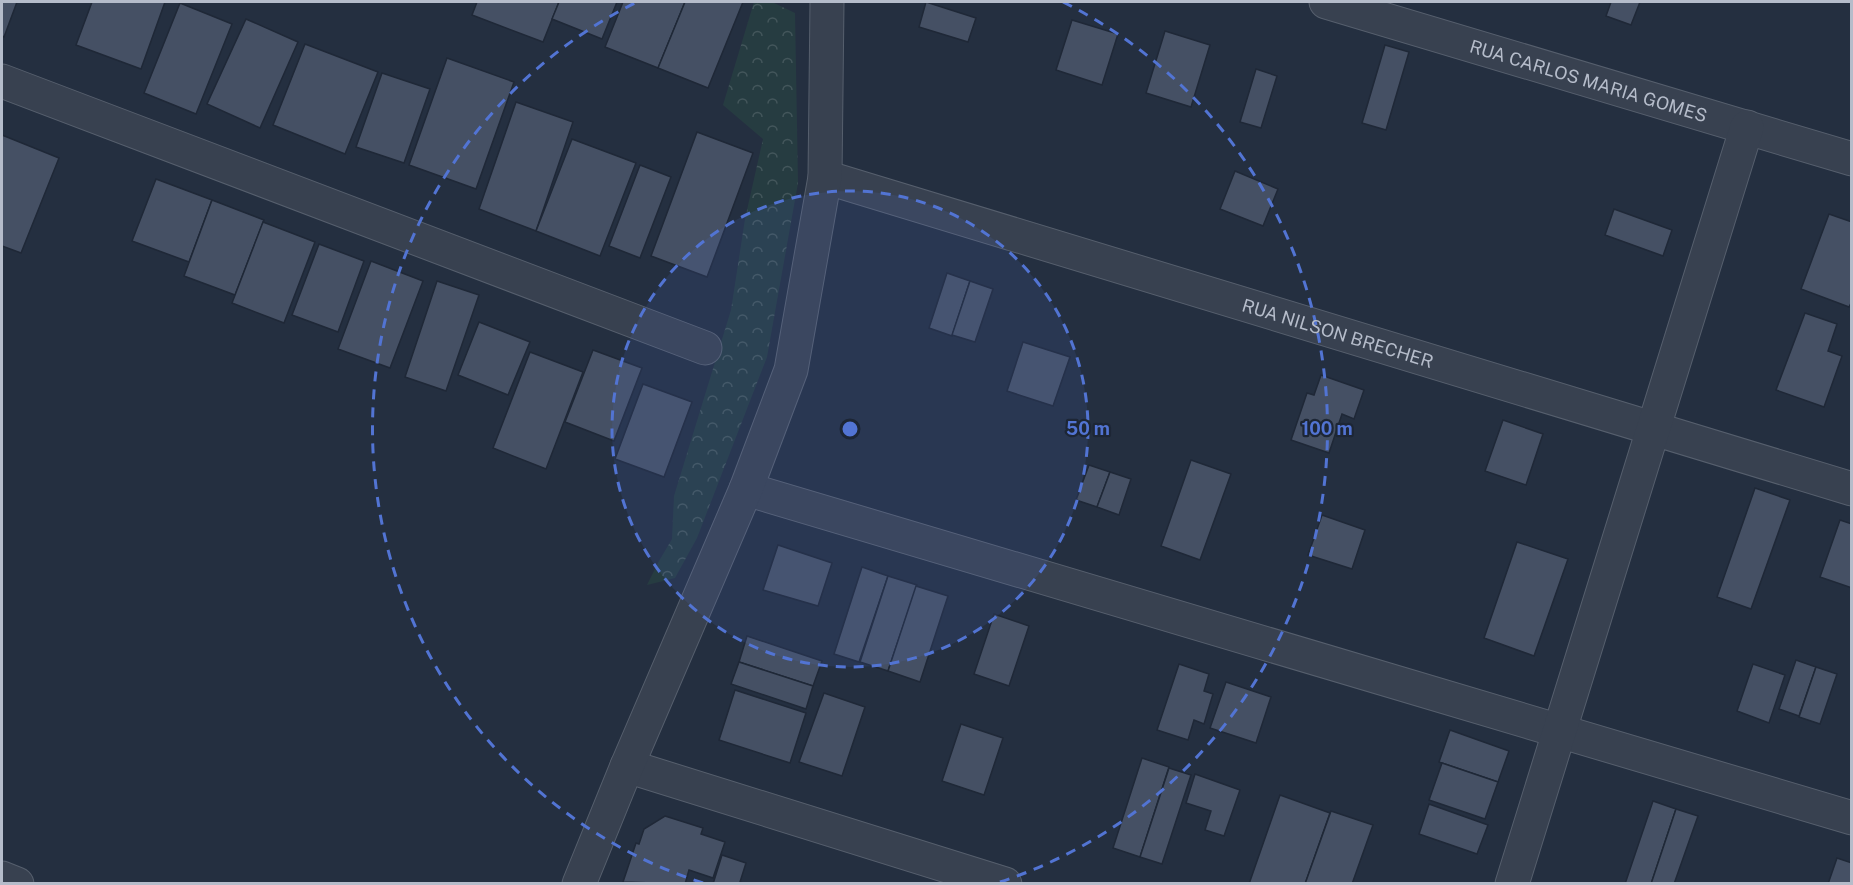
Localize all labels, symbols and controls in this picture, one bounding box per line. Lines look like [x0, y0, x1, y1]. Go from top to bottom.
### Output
street label: RUA CARLOS MARIA GOMES [1467, 35, 1710, 126]
street label: RUA NILSON BRECHER [1240, 294, 1436, 372]
text: 50 m [1066, 418, 1110, 439]
text: 100 m [1301, 418, 1353, 439]
centre of rings [840, 419, 860, 439]

